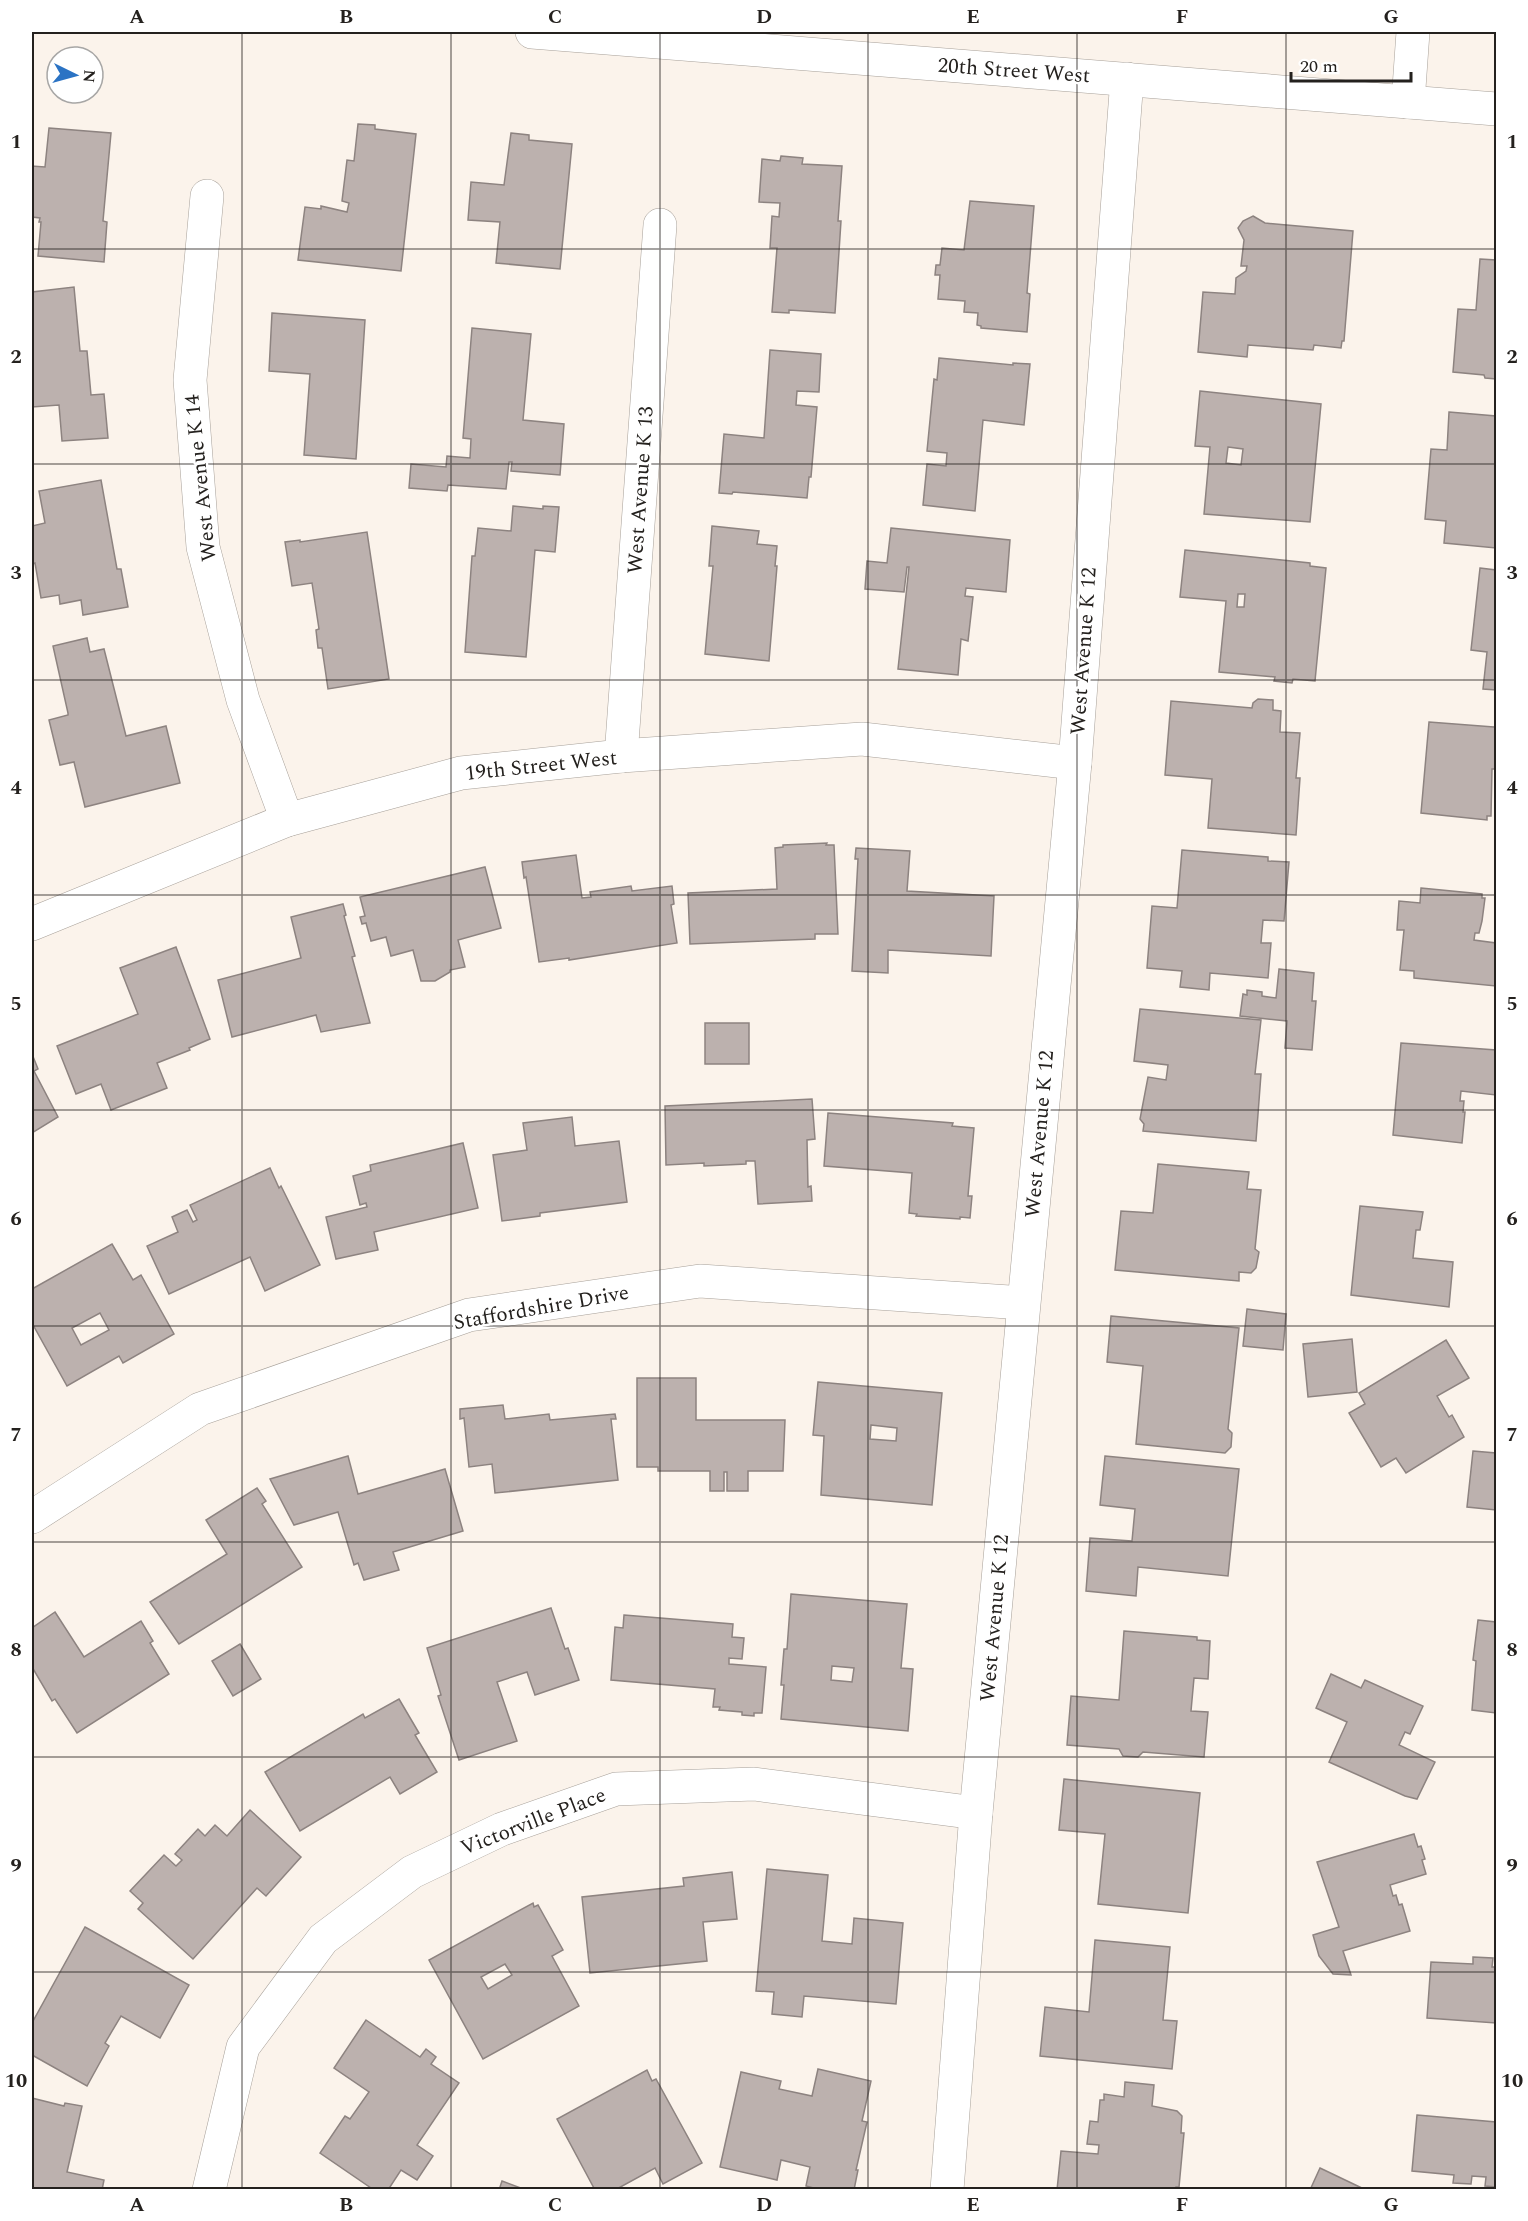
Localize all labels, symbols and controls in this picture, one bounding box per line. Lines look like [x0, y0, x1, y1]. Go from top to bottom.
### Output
text: A [129, 2, 145, 32]
text: B [339, 2, 353, 32]
text: C [548, 2, 562, 32]
text: D [756, 2, 772, 32]
text: E [966, 2, 980, 32]
text: F [1176, 2, 1188, 32]
text: G [1383, 2, 1399, 32]
north arrow [45, 45, 105, 105]
scale bar [1291, 45, 1411, 83]
street label: 20th Street West [937, 50, 1091, 92]
text: 20 m [1300, 53, 1338, 80]
text: N [76, 69, 101, 84]
text: 1 [10, 127, 22, 157]
text: 1 [1506, 127, 1518, 157]
text: 2 [10, 342, 22, 372]
text: 2 [1506, 342, 1518, 372]
street label: West Avenue K 14 [176, 392, 226, 563]
street label: West Avenue K 13 [619, 405, 663, 575]
text: 3 [10, 558, 22, 588]
text: 3 [1506, 558, 1518, 588]
street label: West Avenue K 12 [1062, 566, 1106, 736]
street label: 19th Street West [463, 742, 619, 790]
text: 4 [10, 773, 22, 803]
text: 4 [1506, 773, 1518, 803]
text: 5 [10, 989, 22, 1019]
text: 5 [1506, 989, 1518, 1019]
street label: West Avenue K 12 [1017, 1049, 1063, 1219]
text: 6 [10, 1204, 22, 1234]
text: 6 [1506, 1204, 1518, 1234]
street label: Staffordshire Drive [451, 1277, 631, 1339]
text: 7 [10, 1420, 22, 1450]
text: 7 [1506, 1420, 1518, 1450]
street label: West Avenue K 12 [972, 1533, 1018, 1703]
text: 8 [10, 1635, 22, 1665]
text: 8 [1506, 1635, 1518, 1665]
street label: Victorville Place [456, 1779, 611, 1864]
text: 9 [10, 1851, 22, 1881]
text: 9 [1506, 1851, 1518, 1881]
text: 10 [5, 2066, 27, 2096]
text: 10 [1501, 2066, 1523, 2096]
text: A [129, 2190, 145, 2220]
text: B [339, 2190, 353, 2220]
text: C [548, 2190, 562, 2220]
text: D [756, 2190, 772, 2220]
text: E [966, 2190, 980, 2220]
text: F [1176, 2190, 1188, 2220]
text: G [1383, 2190, 1399, 2220]

